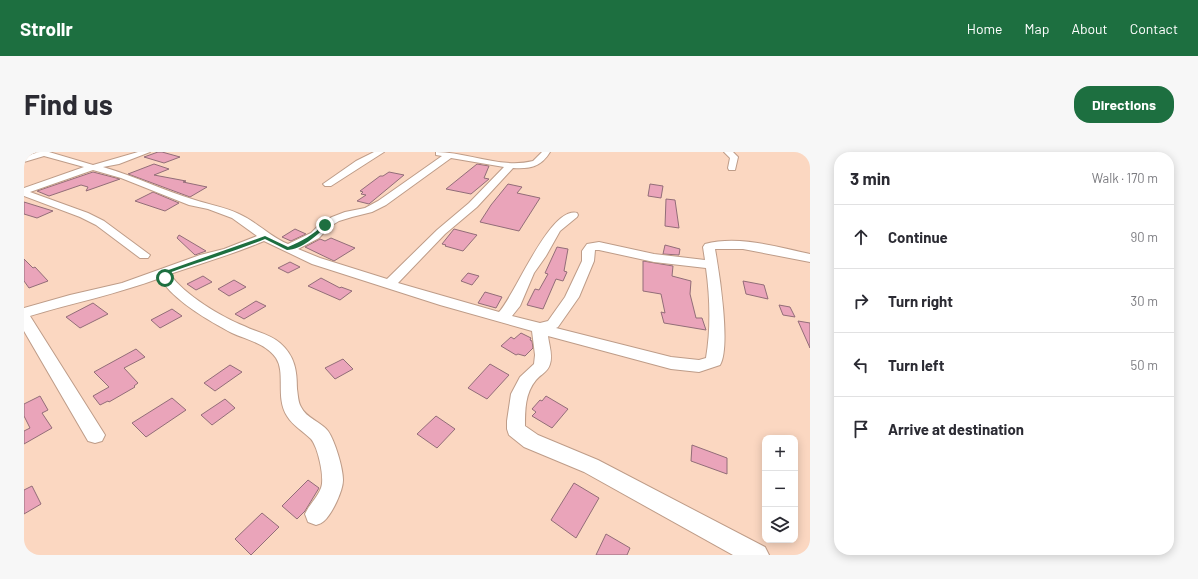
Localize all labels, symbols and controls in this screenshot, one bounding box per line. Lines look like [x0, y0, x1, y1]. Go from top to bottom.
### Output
text: Strollr [20, 17, 73, 40]
text: Home [967, 20, 1003, 37]
text: Map [1025, 20, 1049, 37]
text: About [1071, 20, 1108, 37]
text: Contact [1130, 20, 1178, 37]
button: Directions [1074, 86, 1174, 123]
text: Find us [24, 87, 113, 121]
text: 3 min [850, 168, 890, 188]
text: Walk · 170 m [1092, 170, 1158, 186]
route end [316, 216, 334, 234]
icon: ahead [850, 226, 872, 248]
text: Continue [888, 228, 948, 246]
text: 90 m [1131, 229, 1158, 245]
route start [156, 269, 174, 287]
icon: right [850, 290, 872, 312]
text: Turn right [888, 292, 953, 310]
text: 30 m [1131, 293, 1158, 309]
icon: left [850, 354, 872, 376]
text: Turn left [888, 356, 944, 374]
text: 50 m [1131, 357, 1158, 373]
icon: arrive [850, 418, 872, 440]
text: Arrive at destination [888, 420, 1024, 438]
map controls [762, 435, 798, 543]
button: + [762, 435, 798, 471]
button: − [762, 471, 798, 507]
button: layers [762, 507, 798, 543]

